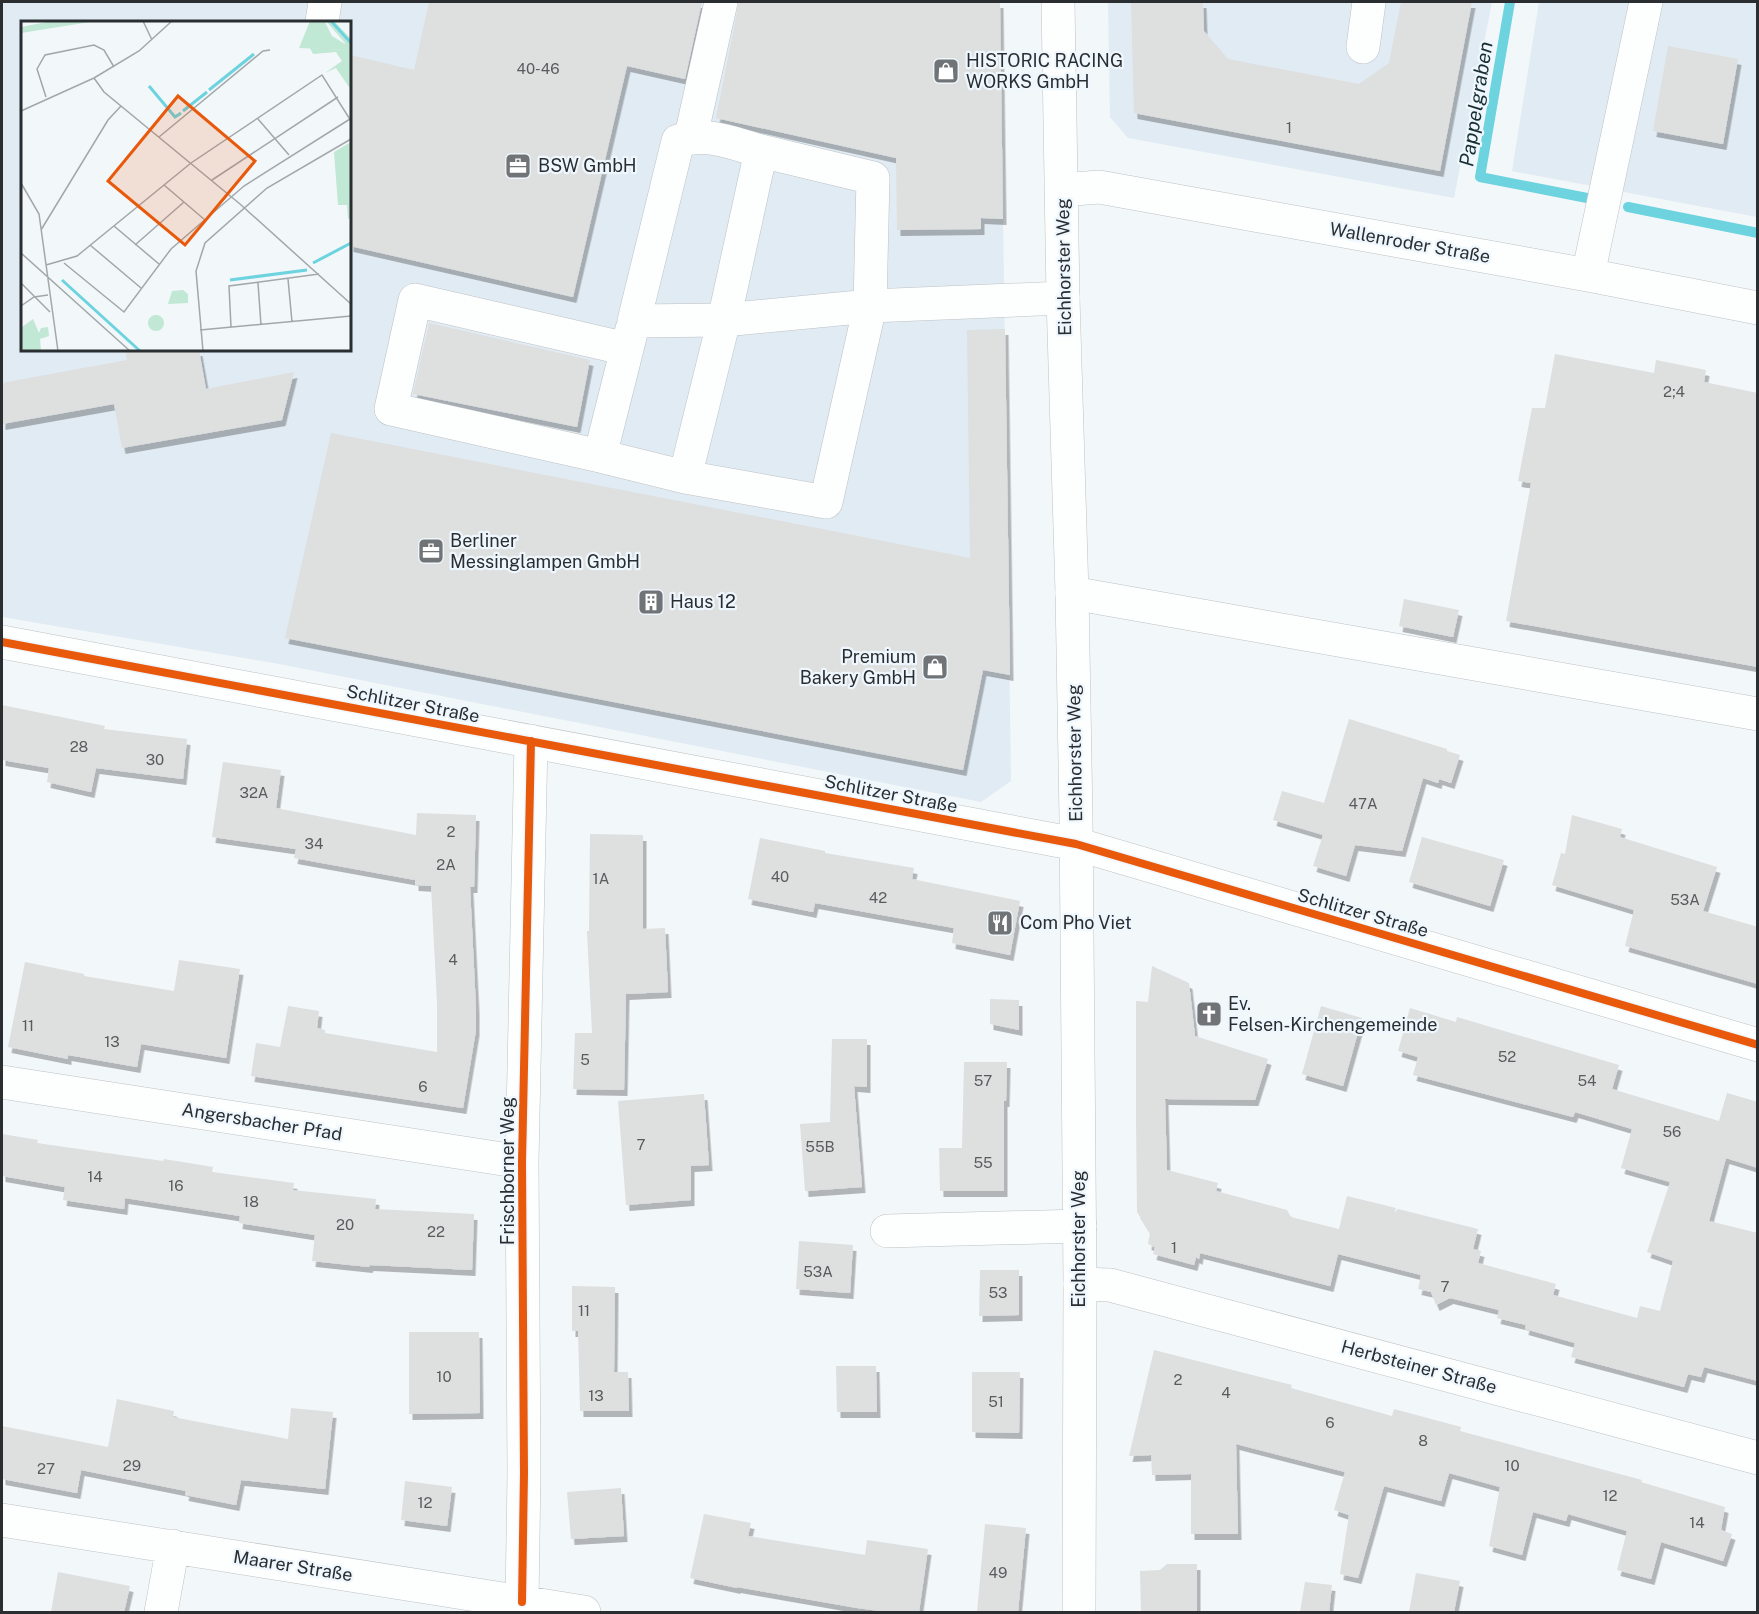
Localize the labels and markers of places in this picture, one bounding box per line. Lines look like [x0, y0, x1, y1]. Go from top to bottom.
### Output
place label: HISTORIC RACING WORKS GmbH [966, 50, 1123, 92]
shop icon: HISTORIC RACING WORKS GmbH [931, 56, 961, 86]
office icon: BSW GmbH [503, 151, 533, 181]
place label: BSW GmbH [538, 155, 637, 176]
place label: Berliner Messinglampen GmbH [450, 530, 640, 572]
office icon: Berliner Messinglampen GmbH [416, 536, 446, 566]
building icon: Haus 12 [636, 587, 666, 617]
place label: Haus 12 [670, 591, 736, 612]
place label: Premium Bakery GmbH [800, 646, 916, 688]
shop icon: Premium Bakery GmbH [920, 652, 950, 682]
restaurant icon: Com Pho Viet [985, 908, 1015, 938]
place label: Com Pho Viet [1020, 912, 1132, 933]
place label: Ev. Felsen-Kirchengemeinde [1228, 993, 1437, 1035]
church icon: Ev. Felsen-Kirchengemeinde [1194, 999, 1224, 1029]

